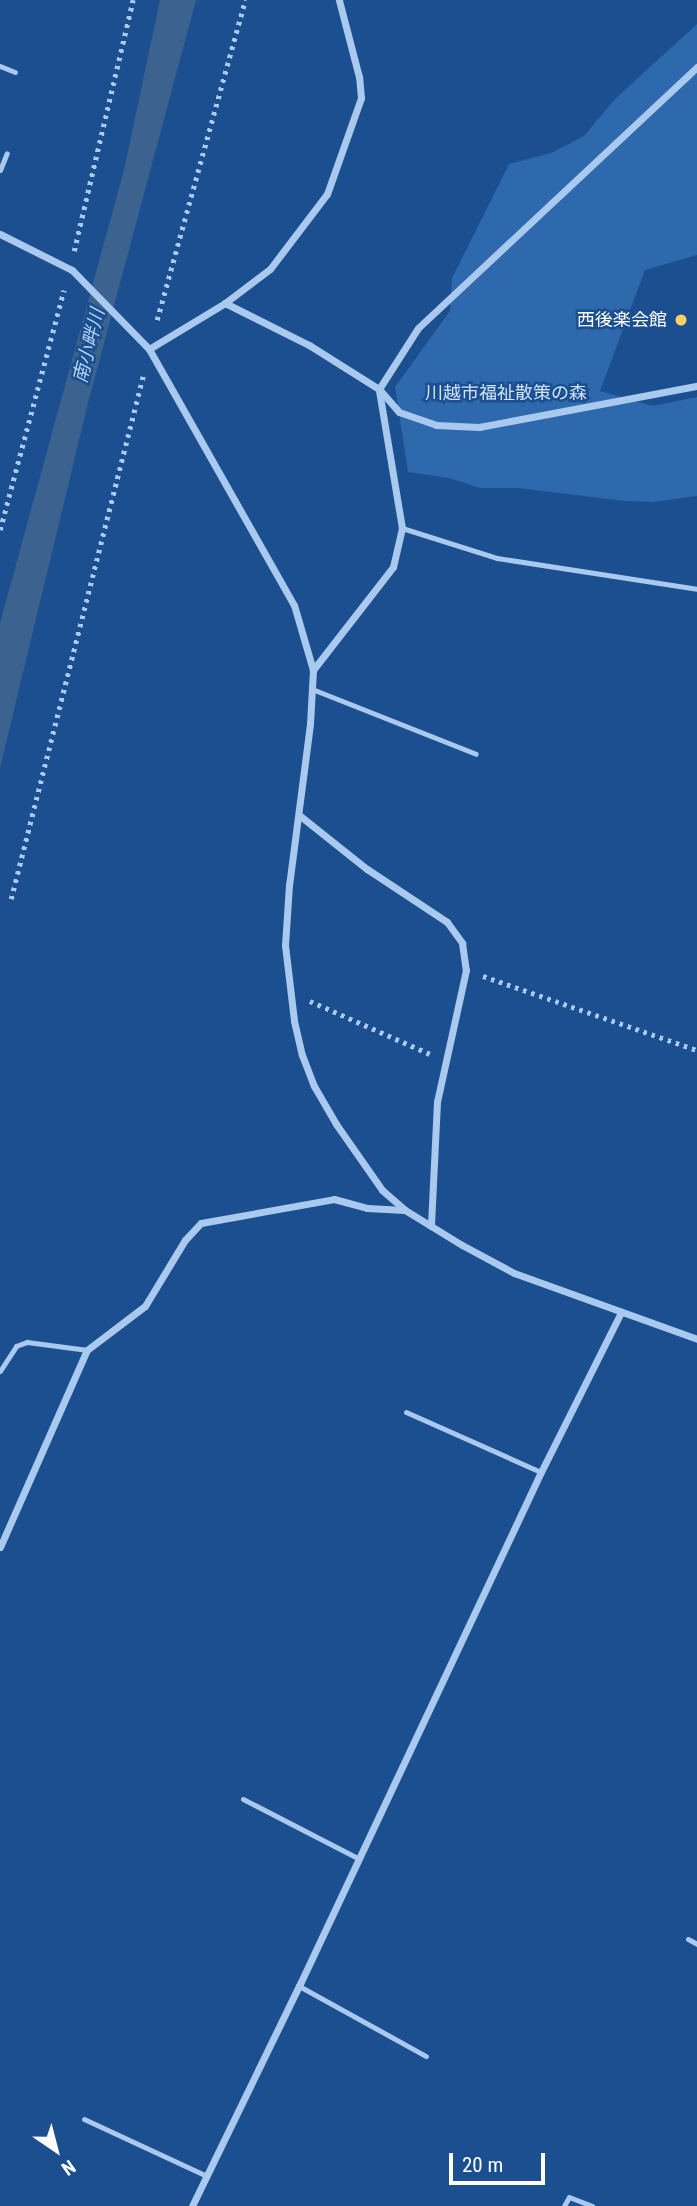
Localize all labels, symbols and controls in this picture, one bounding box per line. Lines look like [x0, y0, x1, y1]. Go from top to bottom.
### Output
water label: 南小畔川 [69, 306, 109, 386]
place label: 西後楽会館 [577, 309, 667, 331]
marker: 西後楽会館 [673, 312, 689, 328]
park label: 川越市福祉散策の森 [425, 382, 587, 404]
north arrow [21, 2115, 91, 2185]
scale bar [452, 2140, 548, 2184]
text: 20 m [462, 2153, 503, 2177]
text: N [57, 2155, 80, 2180]

